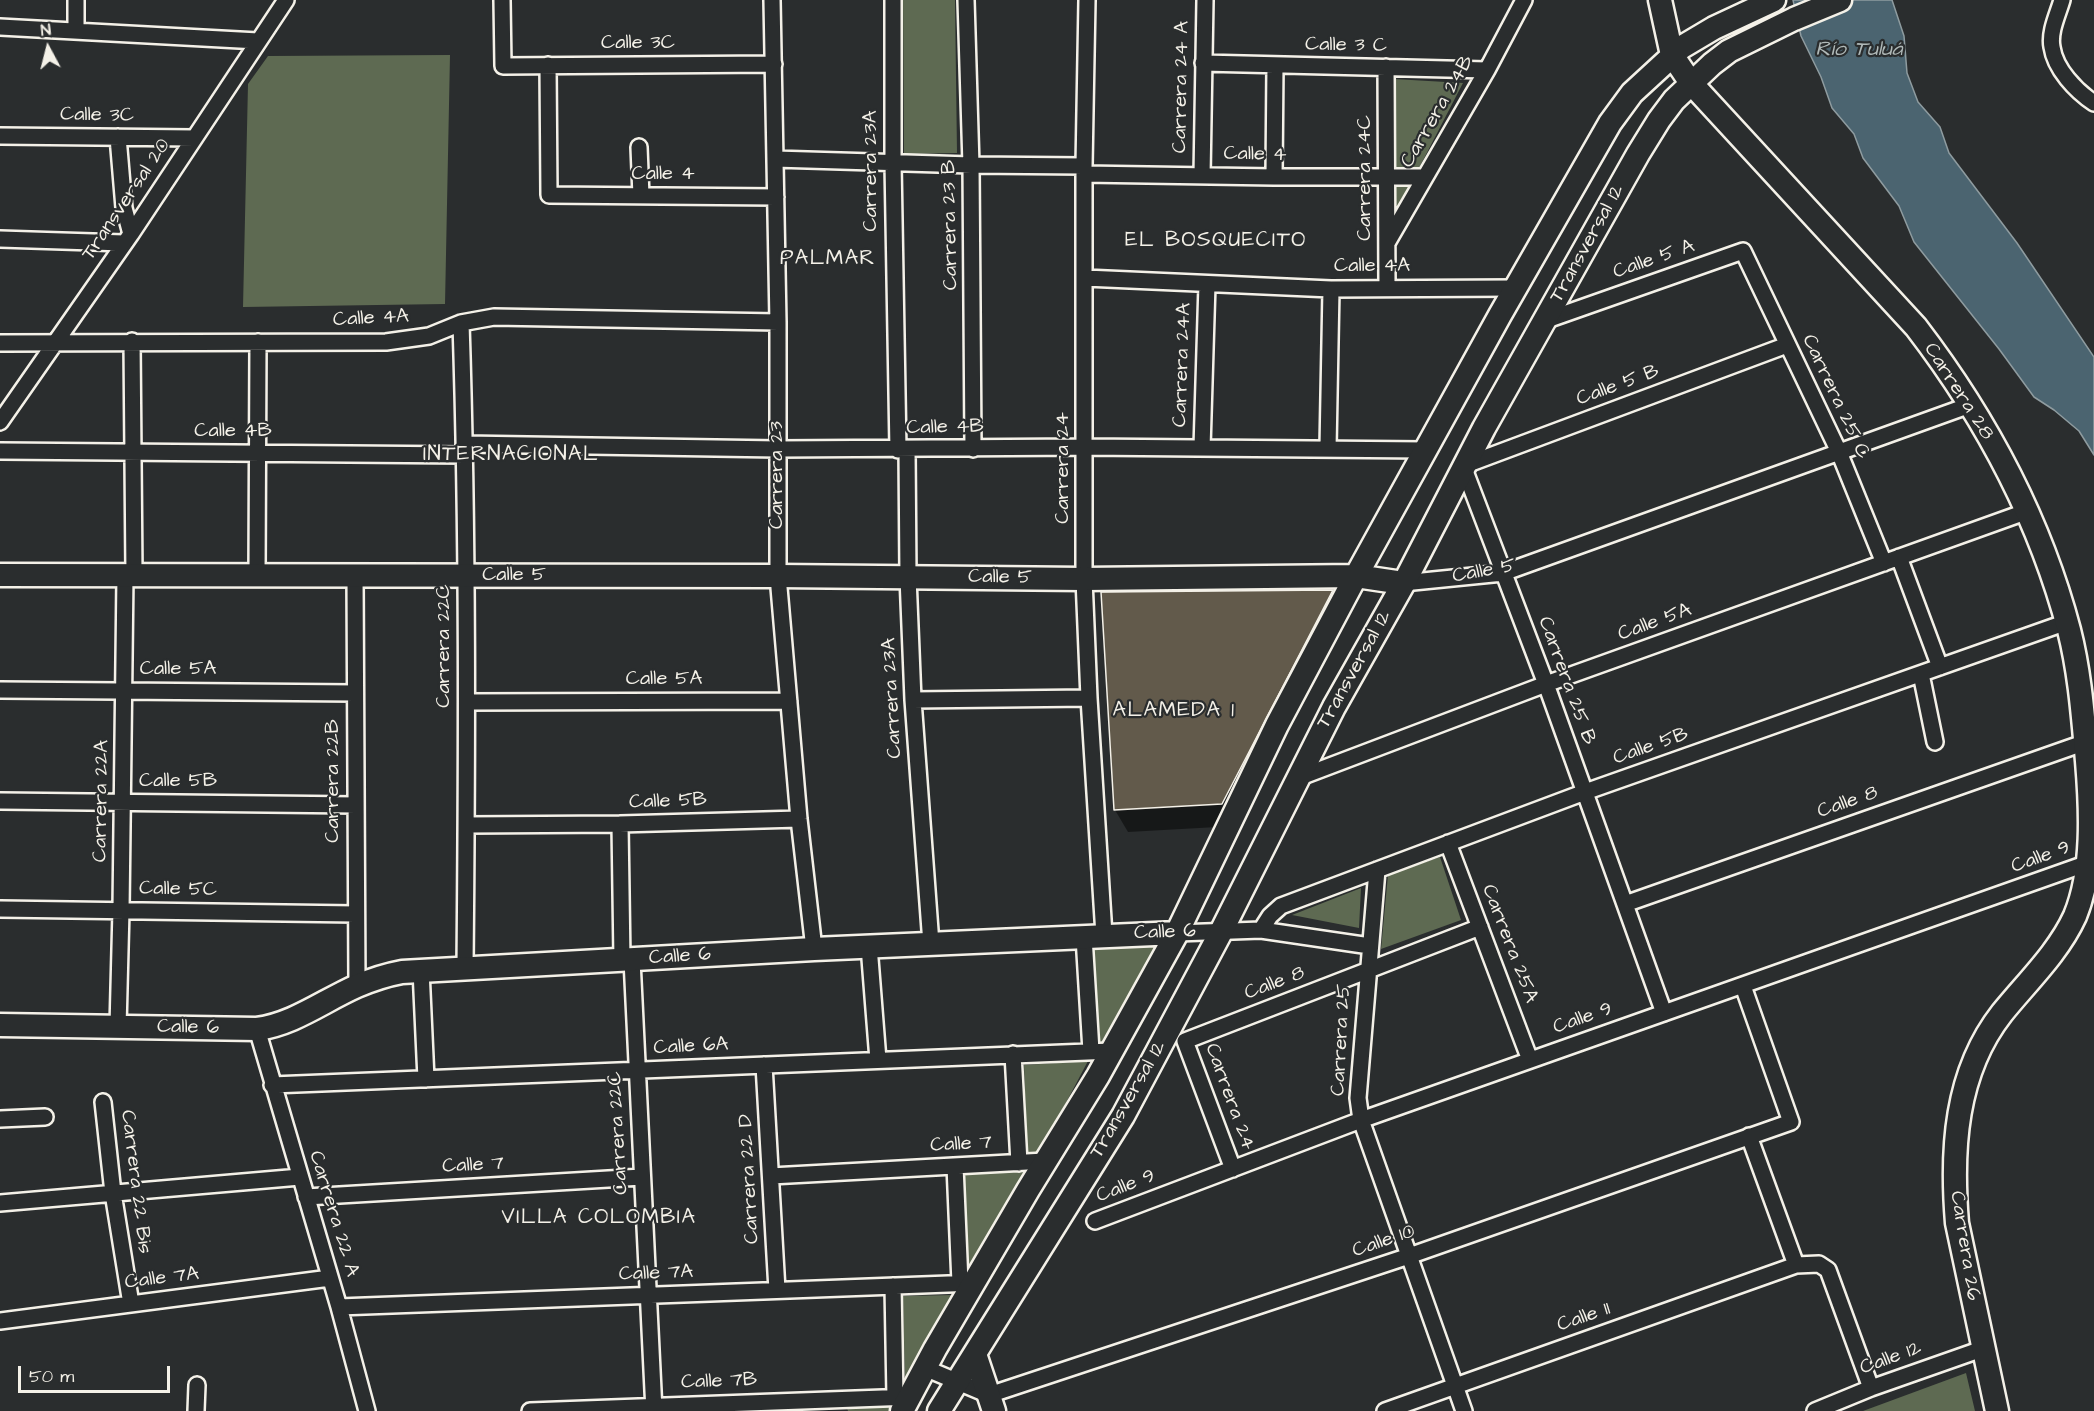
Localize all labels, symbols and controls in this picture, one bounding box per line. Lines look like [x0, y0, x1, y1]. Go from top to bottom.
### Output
north arrow [18, 18, 78, 78]
text: N [39, 19, 52, 42]
street label: Carrera 24 A [1169, 21, 1195, 153]
street label: Calle 3C [601, 32, 675, 56]
street label: Calle 3 C [1305, 33, 1387, 59]
water label: Río Tuluá [1816, 38, 1902, 64]
street label: Carrera 24B [1396, 52, 1480, 172]
street label: Calle 3C [60, 103, 134, 129]
street label: Carrera 23A [860, 111, 884, 231]
street label: Carrera 24C [1354, 115, 1378, 241]
street label: Transversal 20 [78, 135, 176, 265]
street label: Calle 4 [1223, 142, 1287, 168]
street label: Carrera 23 B [938, 160, 964, 290]
street label: Calle 4 [631, 163, 695, 187]
street label: Transversal 12 [1546, 181, 1630, 307]
district label: EL BOSQUECITO [1125, 229, 1307, 255]
street label: Calle 5 A [1610, 235, 1698, 285]
district label: PALMAR [780, 247, 876, 273]
street label: Calle 4A [1334, 255, 1410, 279]
street label: Carrera 24A [1169, 302, 1197, 428]
street label: Calle 4A [332, 305, 410, 333]
street label: Carrera 25 C [1796, 331, 1874, 463]
street label: Carrera 28 [1918, 339, 1998, 445]
street label: Calle 5 B [1574, 360, 1662, 412]
street label: Carrera 24 [1052, 412, 1076, 524]
street label: Calle 4B [906, 415, 984, 441]
street label: Calle 4B [194, 420, 272, 444]
street label: Carrera 23 [766, 421, 790, 529]
district label: INTERNACIONAL [423, 443, 599, 469]
street label: Calle 5 [1451, 555, 1517, 589]
street label: Calle 5 [482, 564, 546, 588]
street label: Calle 5 [968, 565, 1032, 591]
street label: Carrera 22C [433, 584, 457, 708]
street label: Calle 5A [1615, 599, 1695, 647]
street label: Transversal 12 [1313, 607, 1397, 733]
street label: Carrera 25 B [1532, 614, 1600, 748]
street label: Carrera 23A [878, 637, 908, 759]
street label: Calle 5A [140, 658, 216, 682]
street label: Calle 5A [626, 668, 702, 692]
district label: ALAMEDA 1 [1113, 699, 1235, 725]
street label: Carrera 22B [322, 719, 346, 843]
street label: Calle 5B [1610, 723, 1692, 771]
street label: Carrera 22A [89, 740, 115, 862]
street label: Calle 5B [139, 770, 217, 794]
street label: Calle 8 [1815, 781, 1881, 825]
street label: Calle 5B [629, 789, 707, 815]
street label: Calle 9 [2008, 836, 2074, 880]
street label: Calle 5C [139, 877, 217, 903]
street label: Carrera 25A [1475, 881, 1543, 1007]
street label: Calle 6 [1134, 920, 1196, 946]
street label: Calle 6 [648, 943, 712, 971]
street label: Calle 8 [1242, 962, 1308, 1006]
street label: Carrera 25 [1327, 983, 1357, 1097]
street label: Calle 9 [1550, 998, 1616, 1040]
street label: Calle 6 [157, 1015, 219, 1041]
street label: Calle 6A [653, 1033, 729, 1061]
street label: Transversal 12 [1086, 1037, 1172, 1163]
street label: Carrera 24 [1199, 1041, 1259, 1153]
street label: Carrera 22C [604, 1071, 634, 1195]
street label: Carrera 22 Bis [114, 1109, 156, 1255]
street label: Carrera 22 D [735, 1113, 765, 1245]
street label: Calle 7 [930, 1131, 992, 1159]
street label: Carrera 22 A [302, 1148, 364, 1280]
street label: Calle 7 [442, 1152, 504, 1180]
street label: Calle 9 [1093, 1165, 1159, 1209]
street label: Carrera 26 [1944, 1190, 1984, 1302]
district label: VILLA COLOMBIA [502, 1206, 696, 1232]
street label: Calle 10 [1350, 1220, 1418, 1264]
street label: Calle 7A [618, 1261, 694, 1287]
street label: Calle 7A [124, 1263, 200, 1295]
street label: Calle 11 [1554, 1298, 1614, 1338]
street label: Calle 12 [1857, 1337, 1925, 1381]
scale bar [21, 1354, 172, 1392]
text: 50 m [29, 1364, 74, 1389]
street label: Calle 7B [681, 1369, 757, 1395]

